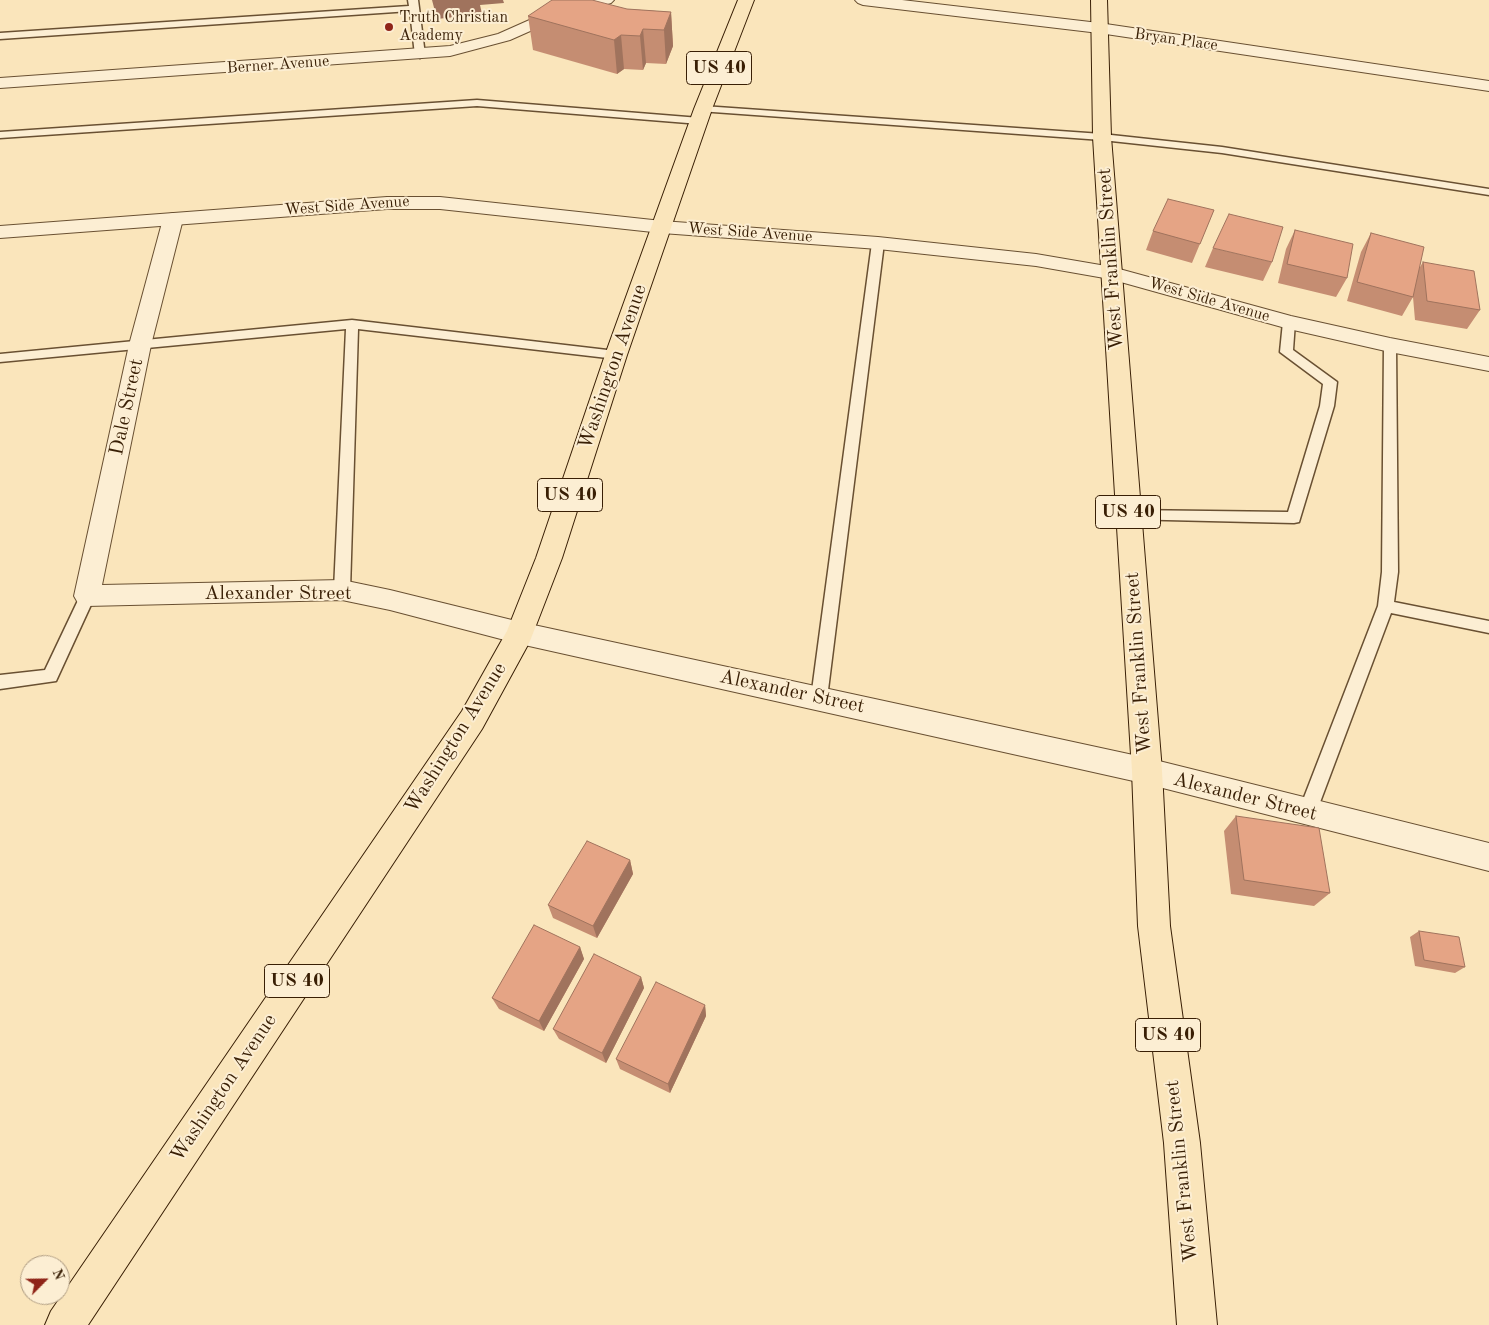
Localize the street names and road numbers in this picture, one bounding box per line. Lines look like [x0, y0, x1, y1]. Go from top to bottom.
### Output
street label: Bryan Place [1133, 25, 1219, 55]
street label: Berner Avenue [226, 52, 330, 78]
road number: US 40 [686, 52, 752, 84]
street label: West Franklin Street [1093, 167, 1129, 351]
street label: West Side Avenue [284, 192, 410, 220]
street label: West Side Avenue [687, 219, 813, 247]
street label: West Side Avenue [1146, 274, 1272, 326]
street label: Washington Avenue [573, 281, 653, 453]
street label: Dale Street [105, 356, 149, 458]
road number: US 40 [538, 478, 602, 512]
road number: US 40 [1096, 496, 1160, 528]
street label: West Franklin Street [1121, 571, 1157, 755]
street label: Alexander Street [204, 582, 352, 606]
street label: Washington Avenue [400, 658, 512, 818]
street label: Alexander Street [717, 665, 867, 719]
street label: Alexander Street [1171, 768, 1319, 826]
road number: US 40 [264, 964, 330, 998]
street label: Washington Avenue [166, 1010, 282, 1166]
road number: US 40 [1136, 1018, 1200, 1052]
street label: West Franklin Street [1161, 1079, 1203, 1263]

